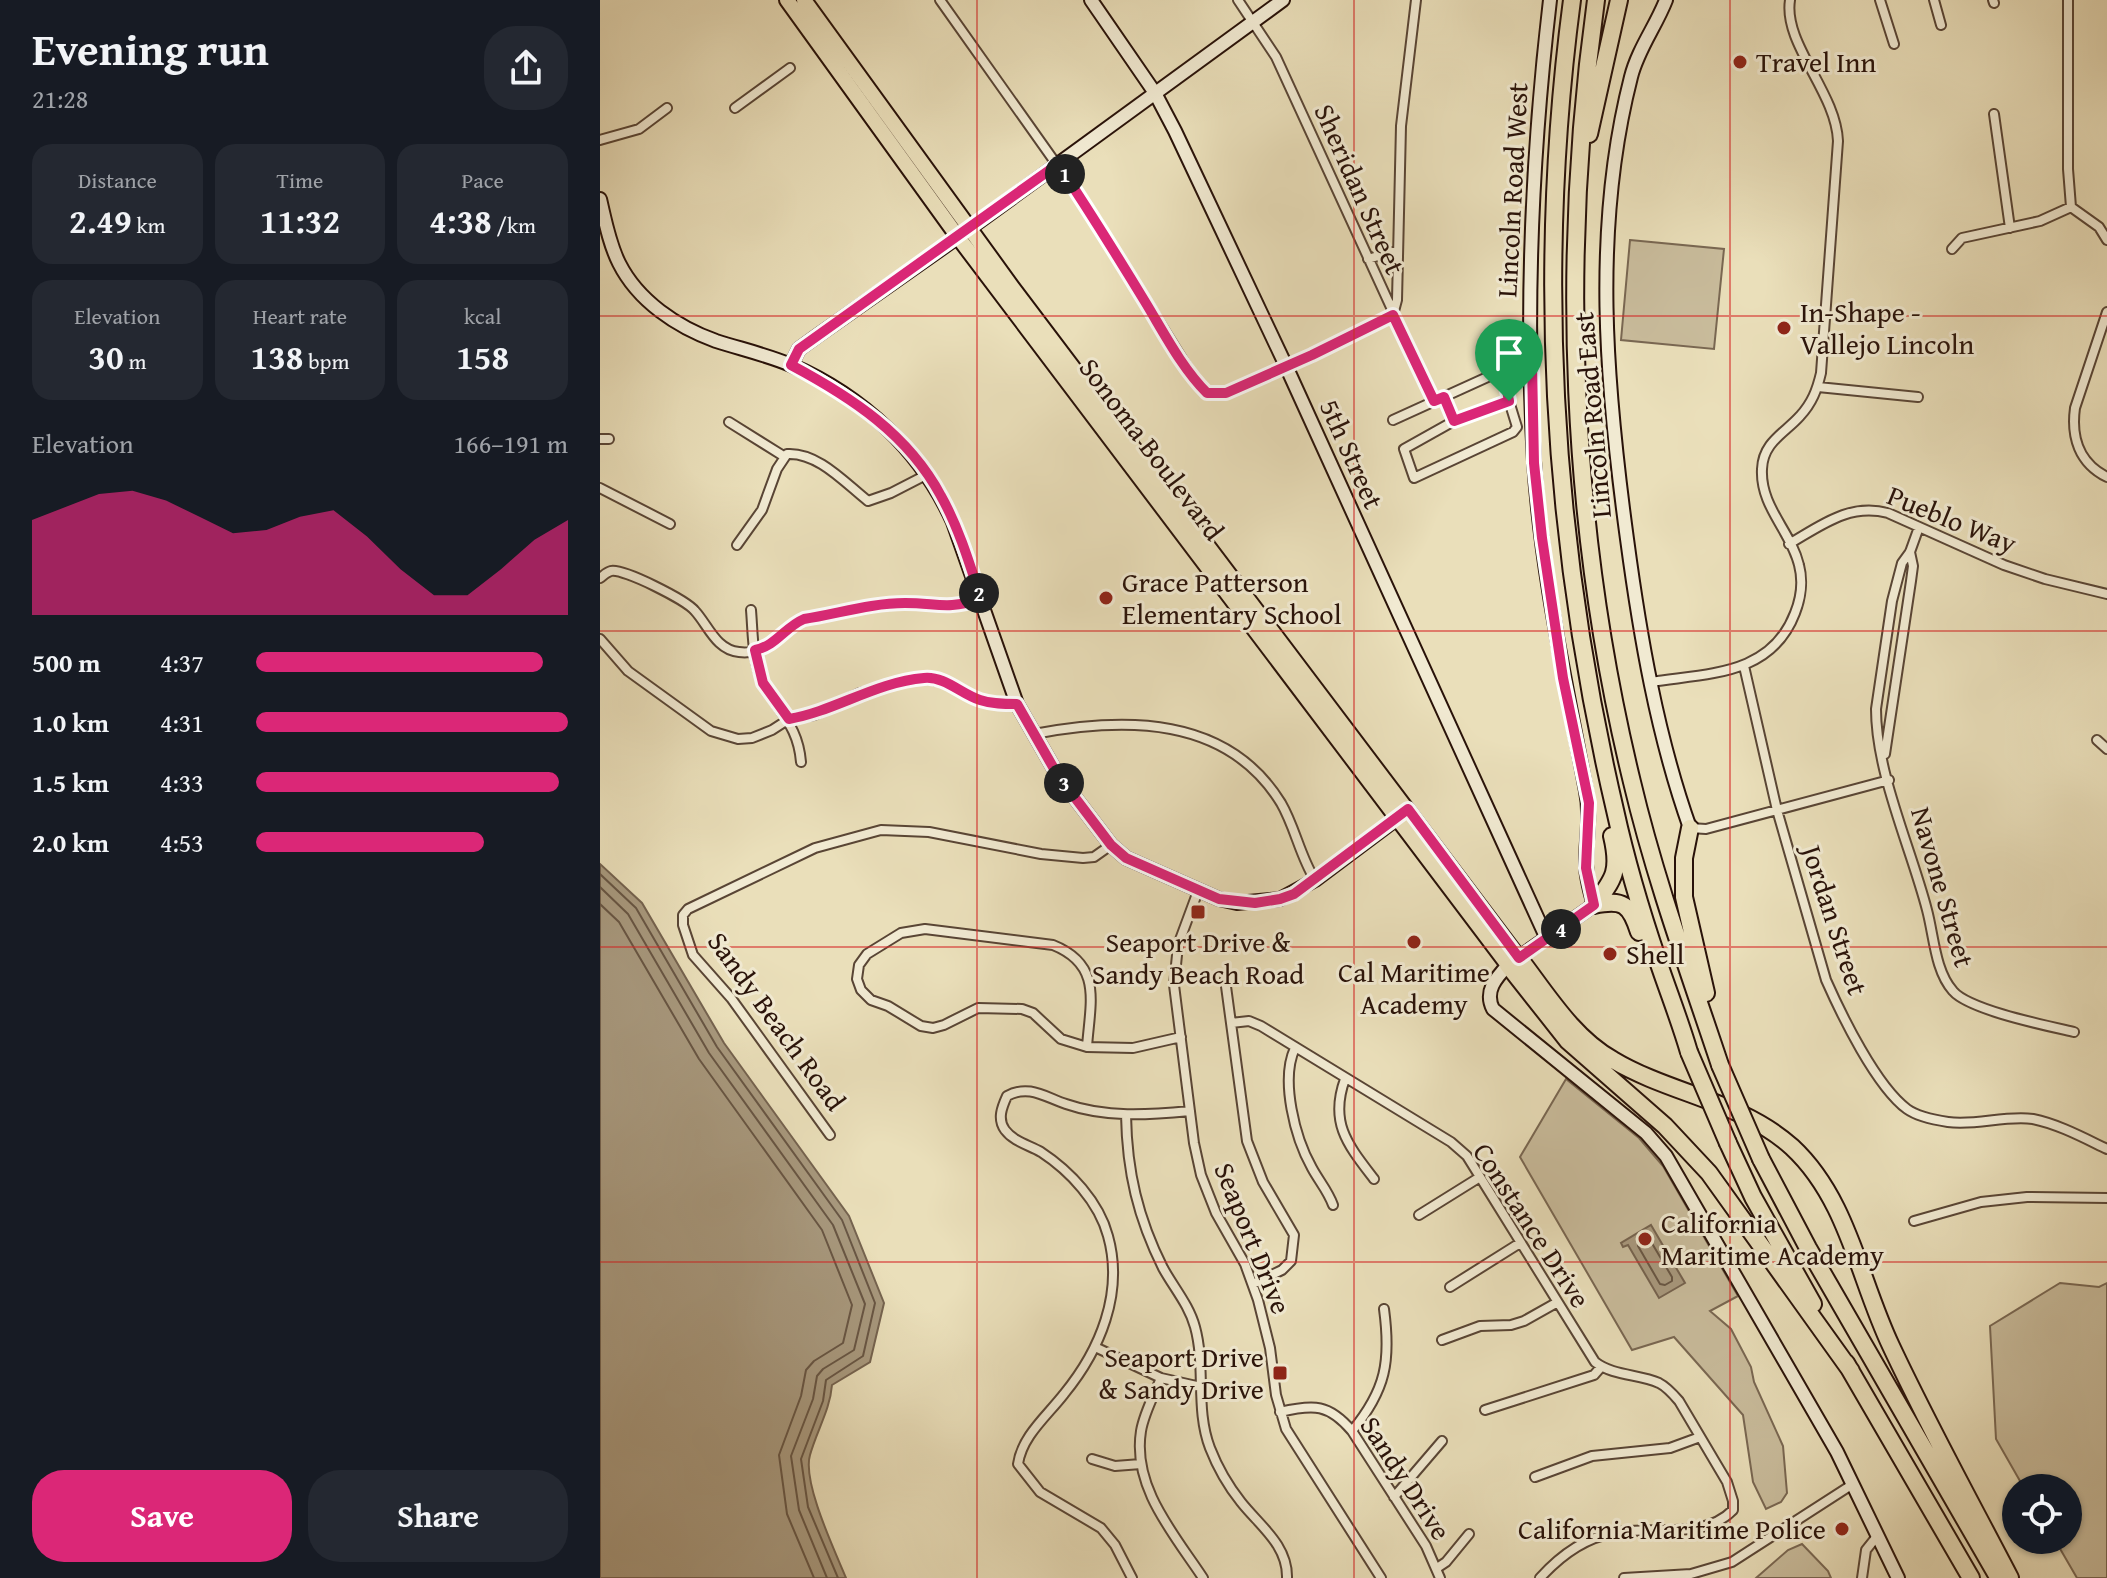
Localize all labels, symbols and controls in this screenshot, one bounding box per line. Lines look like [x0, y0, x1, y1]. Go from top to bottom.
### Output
text: Evening run [32, 17, 269, 81]
button: share [484, 26, 568, 110]
place label: Travel Inn [1756, 41, 1877, 82]
marker: Travel Inn [1731, 53, 1749, 71]
text: 21:28 [32, 79, 88, 118]
street label: Lincoln Road West [1485, 81, 1538, 299]
street label: Sheridan Street [1305, 97, 1416, 281]
pin: 1 [1045, 154, 1085, 194]
text: 1 [1059, 158, 1071, 190]
text: Distance [78, 164, 157, 196]
text: Time [277, 164, 323, 196]
text: Pace [462, 164, 504, 196]
text: 2.49 [69, 196, 132, 245]
text: 11:32 [260, 196, 340, 245]
text: 4:38 [429, 196, 492, 245]
text: km [132, 209, 166, 241]
text: /km [492, 209, 536, 241]
place label: In-Shape - Vallejo Lincoln [1800, 291, 1975, 364]
text: Elevation [74, 300, 160, 332]
text: Heart rate [253, 300, 347, 332]
text: kcal [464, 300, 501, 332]
street label: Lincoln Road East [1562, 310, 1621, 520]
pin [1475, 319, 1543, 401]
marker: In-Shape - Vallejo Lincoln [1775, 319, 1793, 337]
icon: arrive [1487, 331, 1531, 375]
text: 30 [88, 332, 124, 381]
text: 138 [251, 332, 303, 381]
text: 158 [456, 332, 509, 381]
text: m [124, 345, 146, 377]
text: bpm [303, 345, 349, 377]
street label: Sonoma Boulevard [1070, 349, 1235, 549]
street label: 5th Street [1310, 392, 1395, 515]
text: Elevation [32, 424, 134, 463]
text: 166–191 m [454, 424, 568, 463]
street label: Pueblo Way [1881, 474, 2023, 563]
place label: Grace Patterson Elementary School [1122, 561, 1342, 634]
pin: 2 [959, 573, 999, 613]
text: 2 [973, 577, 985, 609]
marker: Grace Patterson Elementary School [1097, 589, 1115, 607]
text: 500 m [32, 643, 100, 682]
text: 4:37 [160, 643, 204, 682]
text: 1.0 km [32, 703, 109, 742]
text: 4:31 [160, 703, 204, 742]
text: 1.5 km [32, 763, 109, 802]
text: 4:33 [160, 763, 204, 802]
pin: 3 [1044, 763, 1084, 803]
text: 3 [1058, 767, 1070, 799]
street label: Navone Street [1901, 802, 1986, 972]
text: 2.0 km [32, 823, 109, 862]
text: 4:53 [160, 823, 204, 862]
street label: Jordan Street [1791, 837, 1879, 1000]
marker: Seaport Drive & Sandy Beach Road [1189, 903, 1207, 921]
pin: 4 [1541, 909, 1581, 949]
text: 4 [1555, 913, 1567, 945]
place label: Seaport Drive & Sandy Beach Road [1092, 921, 1304, 994]
street label: Sandy Beach Road [698, 923, 856, 1119]
marker: Cal Maritime Academy [1405, 933, 1423, 951]
place label: Shell [1626, 933, 1684, 974]
marker: Shell [1601, 945, 1619, 963]
place label: Cal Maritime Academy [1338, 951, 1490, 1024]
street label: Constance Drive [1464, 1134, 1601, 1315]
street label: Seaport Drive [1205, 1156, 1302, 1320]
place label: California Maritime Academy [1661, 1202, 1884, 1275]
marker: California Maritime Academy [1636, 1230, 1654, 1248]
place label: Seaport Drive & Sandy Drive [1098, 1336, 1264, 1409]
marker: Seaport Drive & Sandy Drive [1271, 1364, 1289, 1382]
street label: Sandy Drive [1351, 1408, 1462, 1548]
button: Save [32, 1470, 292, 1562]
button: Share [308, 1470, 568, 1562]
map controls [2002, 1474, 2082, 1554]
button: locate [2002, 1474, 2082, 1554]
place label: California Maritime Police [1518, 1508, 1826, 1549]
marker: California Maritime Police [1833, 1520, 1851, 1538]

